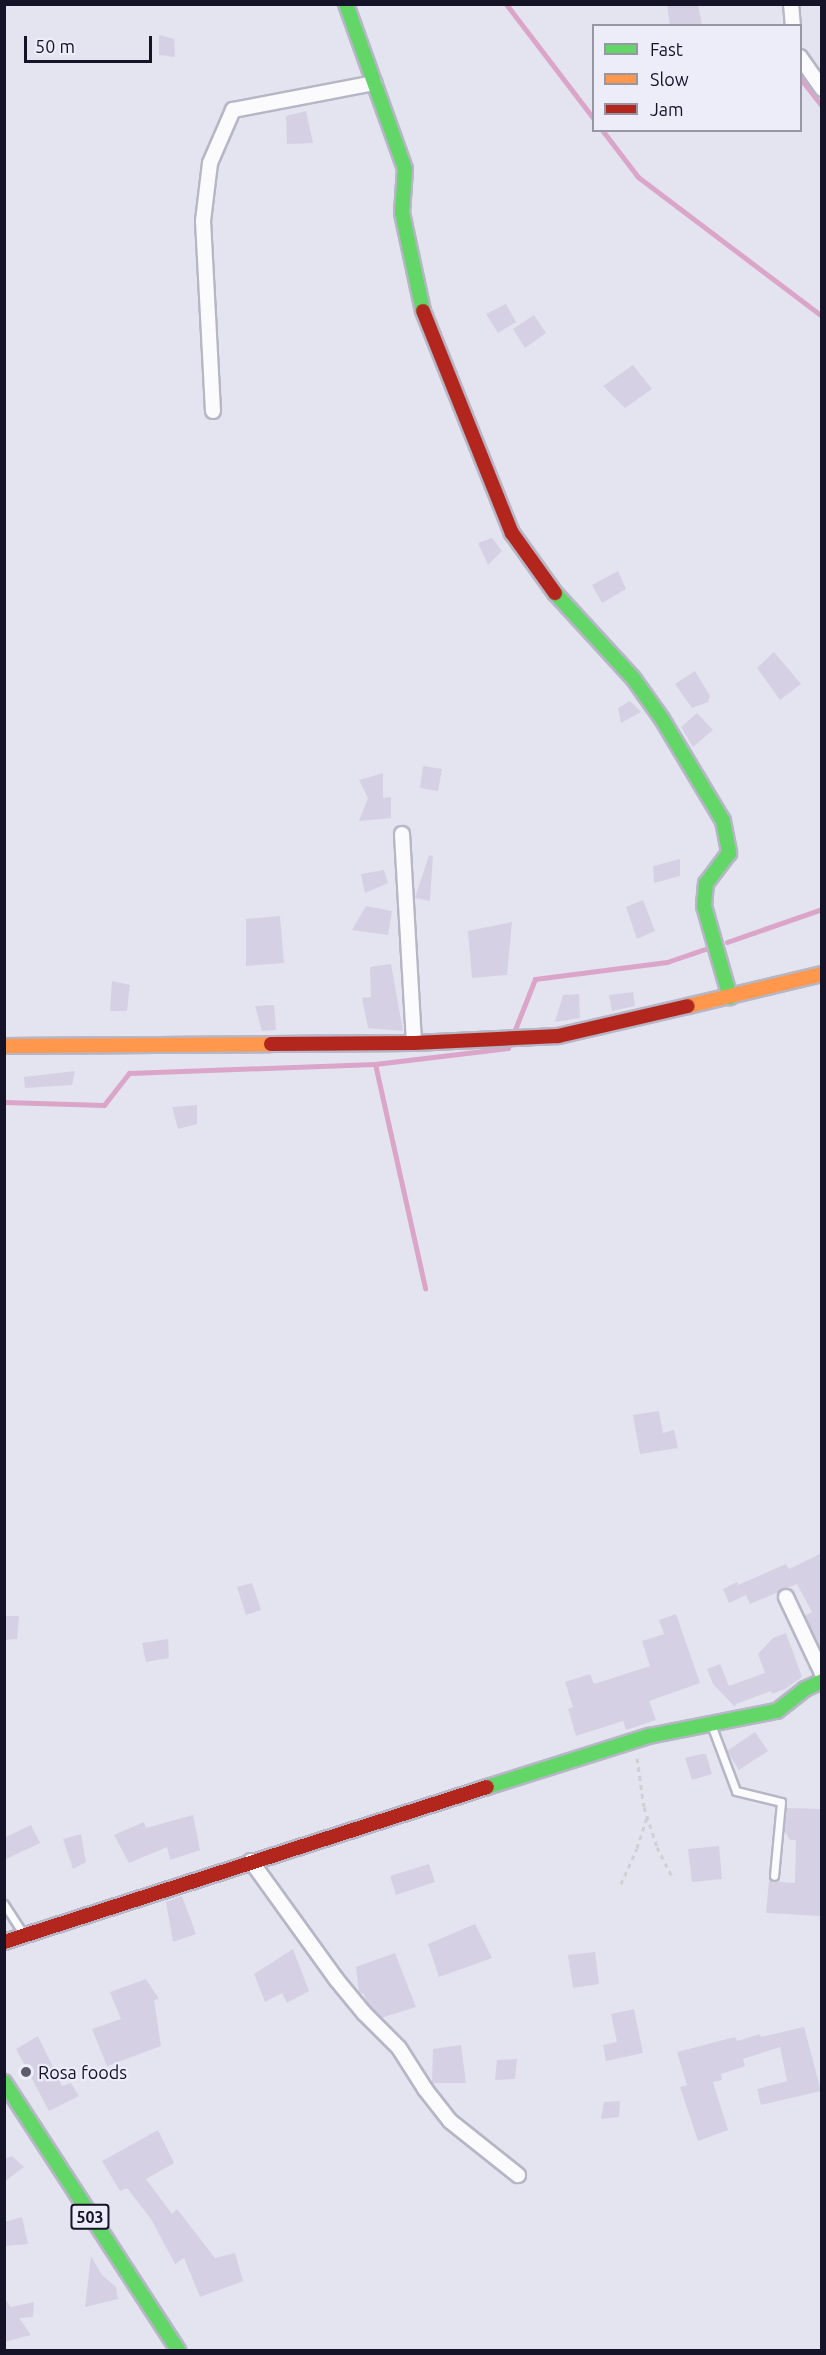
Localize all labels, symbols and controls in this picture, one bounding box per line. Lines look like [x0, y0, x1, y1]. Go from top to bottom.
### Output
scale bar [27, 24, 154, 62]
legend [592, 24, 802, 132]
text: 50 m [35, 36, 75, 56]
text: Fast [650, 39, 683, 59]
text: Slow [650, 69, 689, 89]
text: Jam [650, 99, 684, 119]
place label: Rosa foods [38, 2061, 127, 2083]
marker: Rosa foods [19, 2065, 33, 2079]
road number: 503 [69, 2204, 111, 2230]

